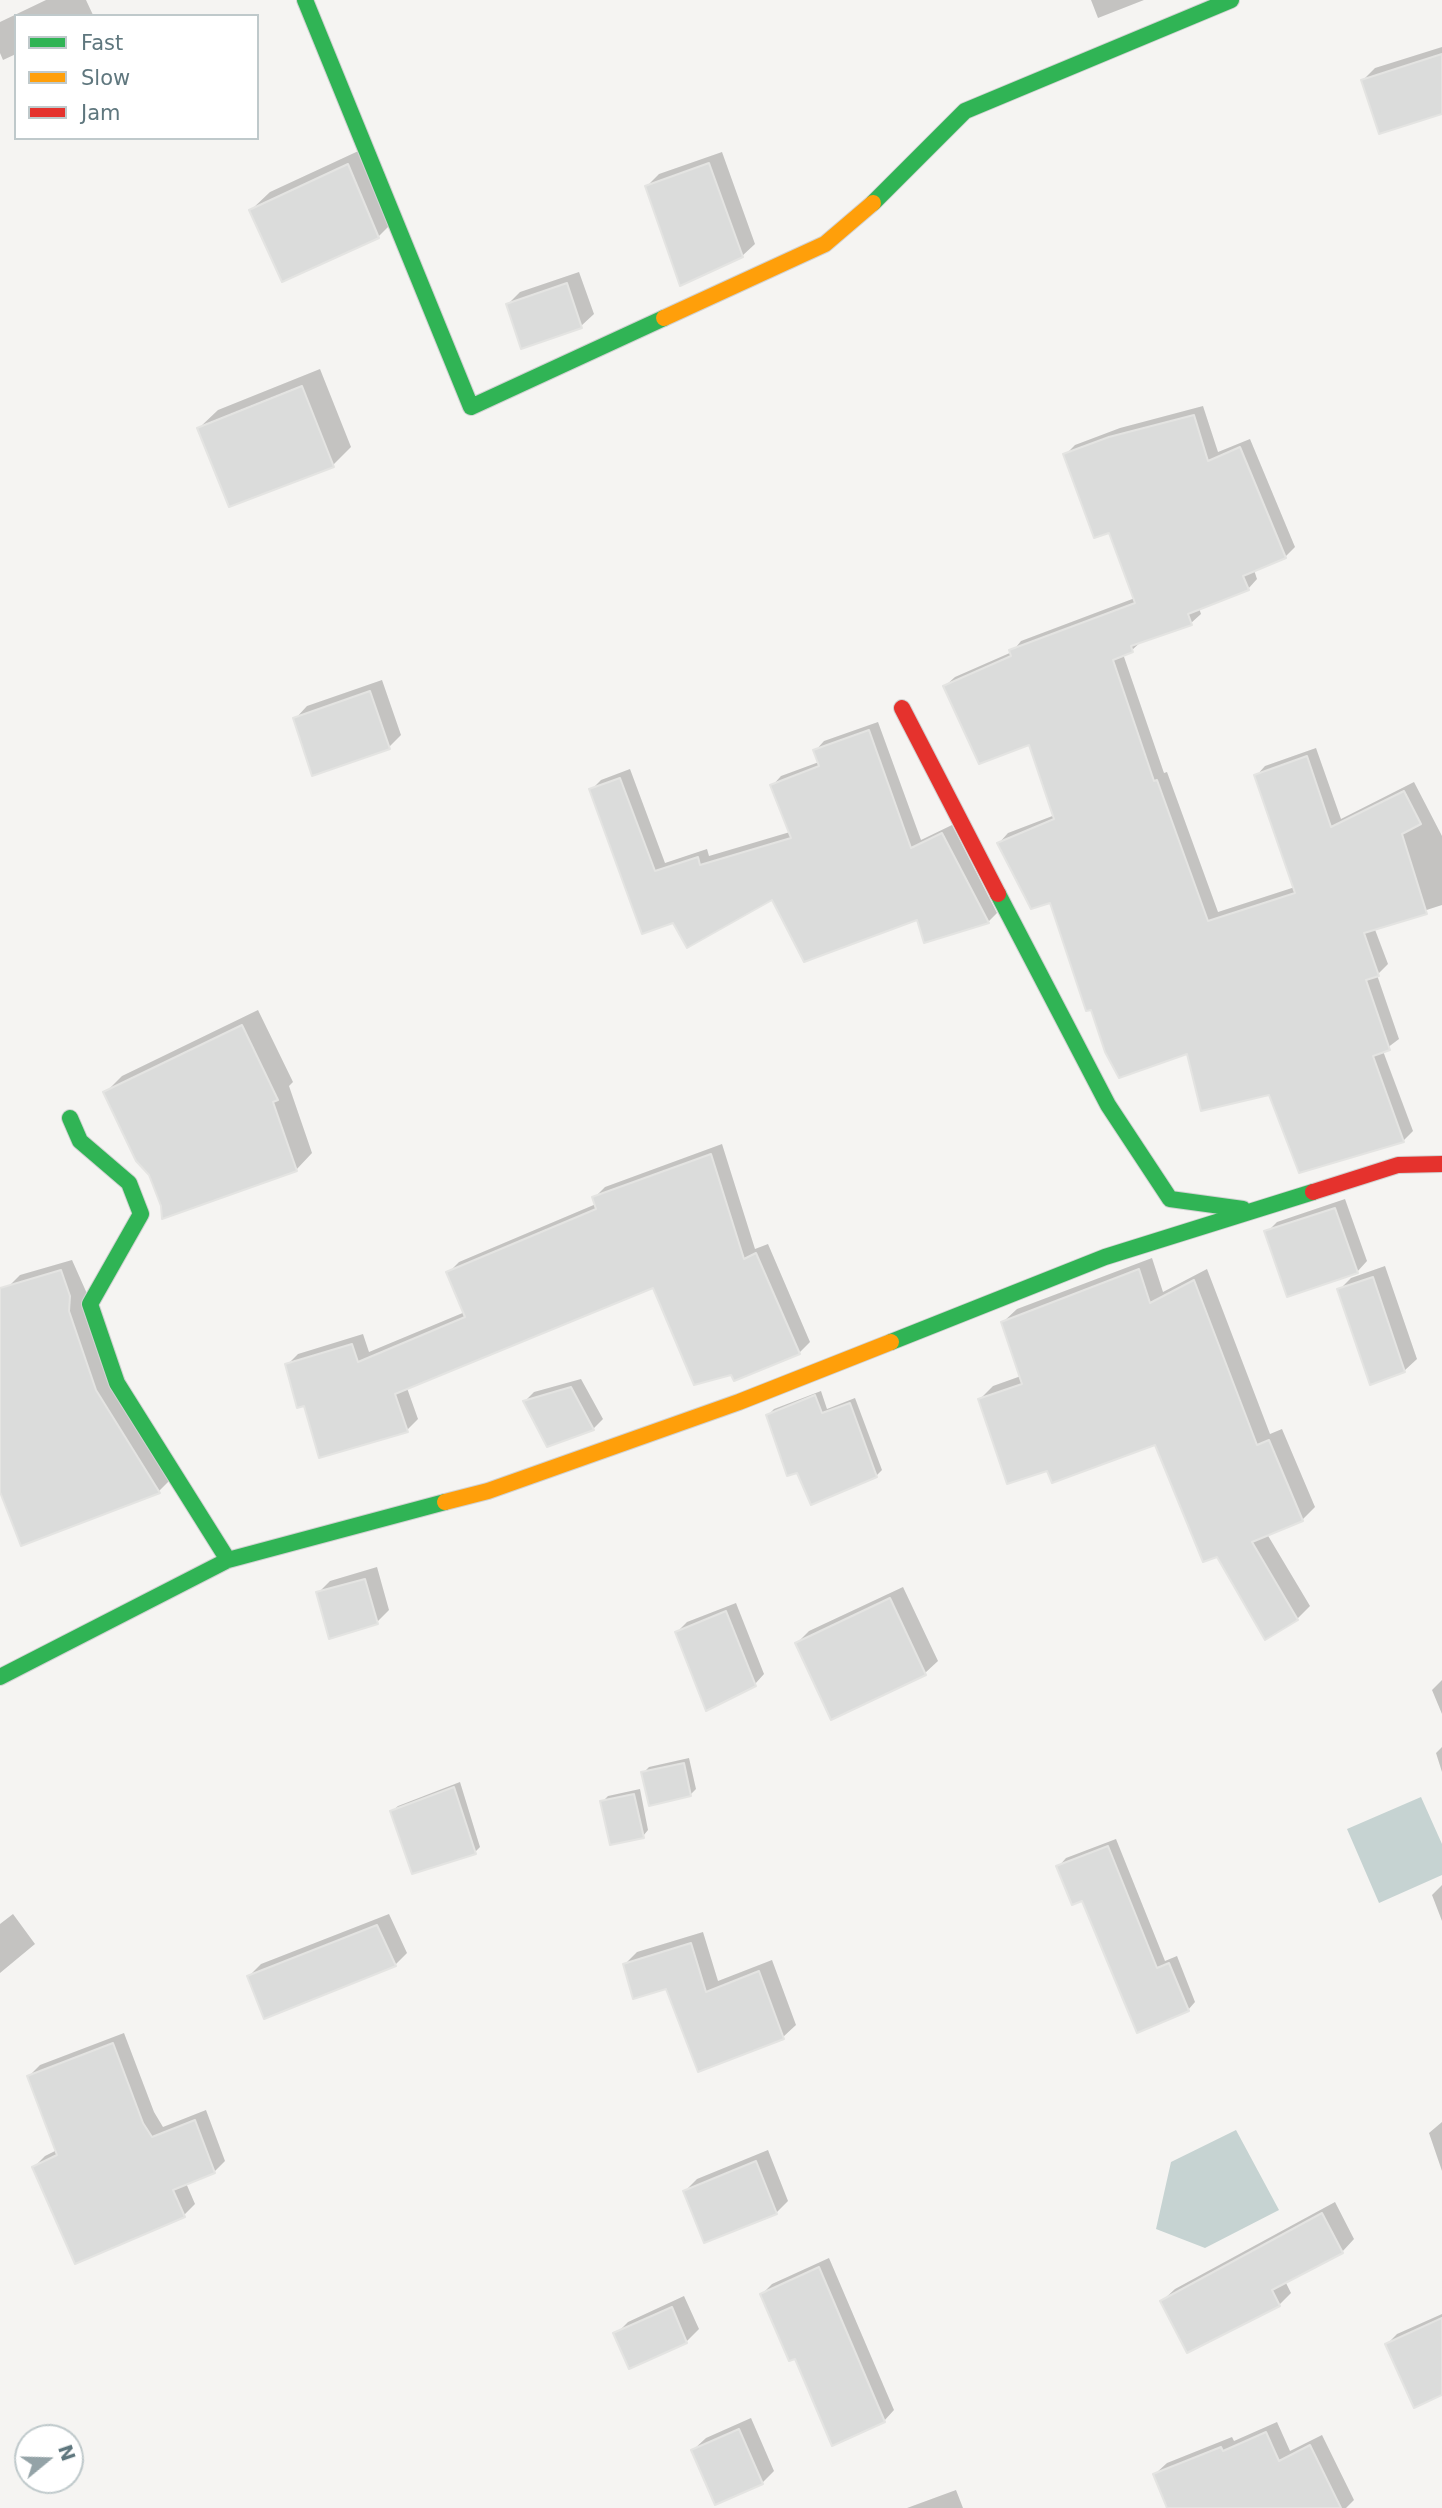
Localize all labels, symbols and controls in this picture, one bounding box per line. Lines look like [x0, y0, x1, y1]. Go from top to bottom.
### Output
legend [14, 14, 259, 140]
text: Fast [81, 31, 123, 55]
text: Slow [81, 66, 130, 90]
text: Jam [81, 101, 121, 125]
north arrow [14, 2424, 84, 2494]
text: N [54, 2442, 80, 2464]

